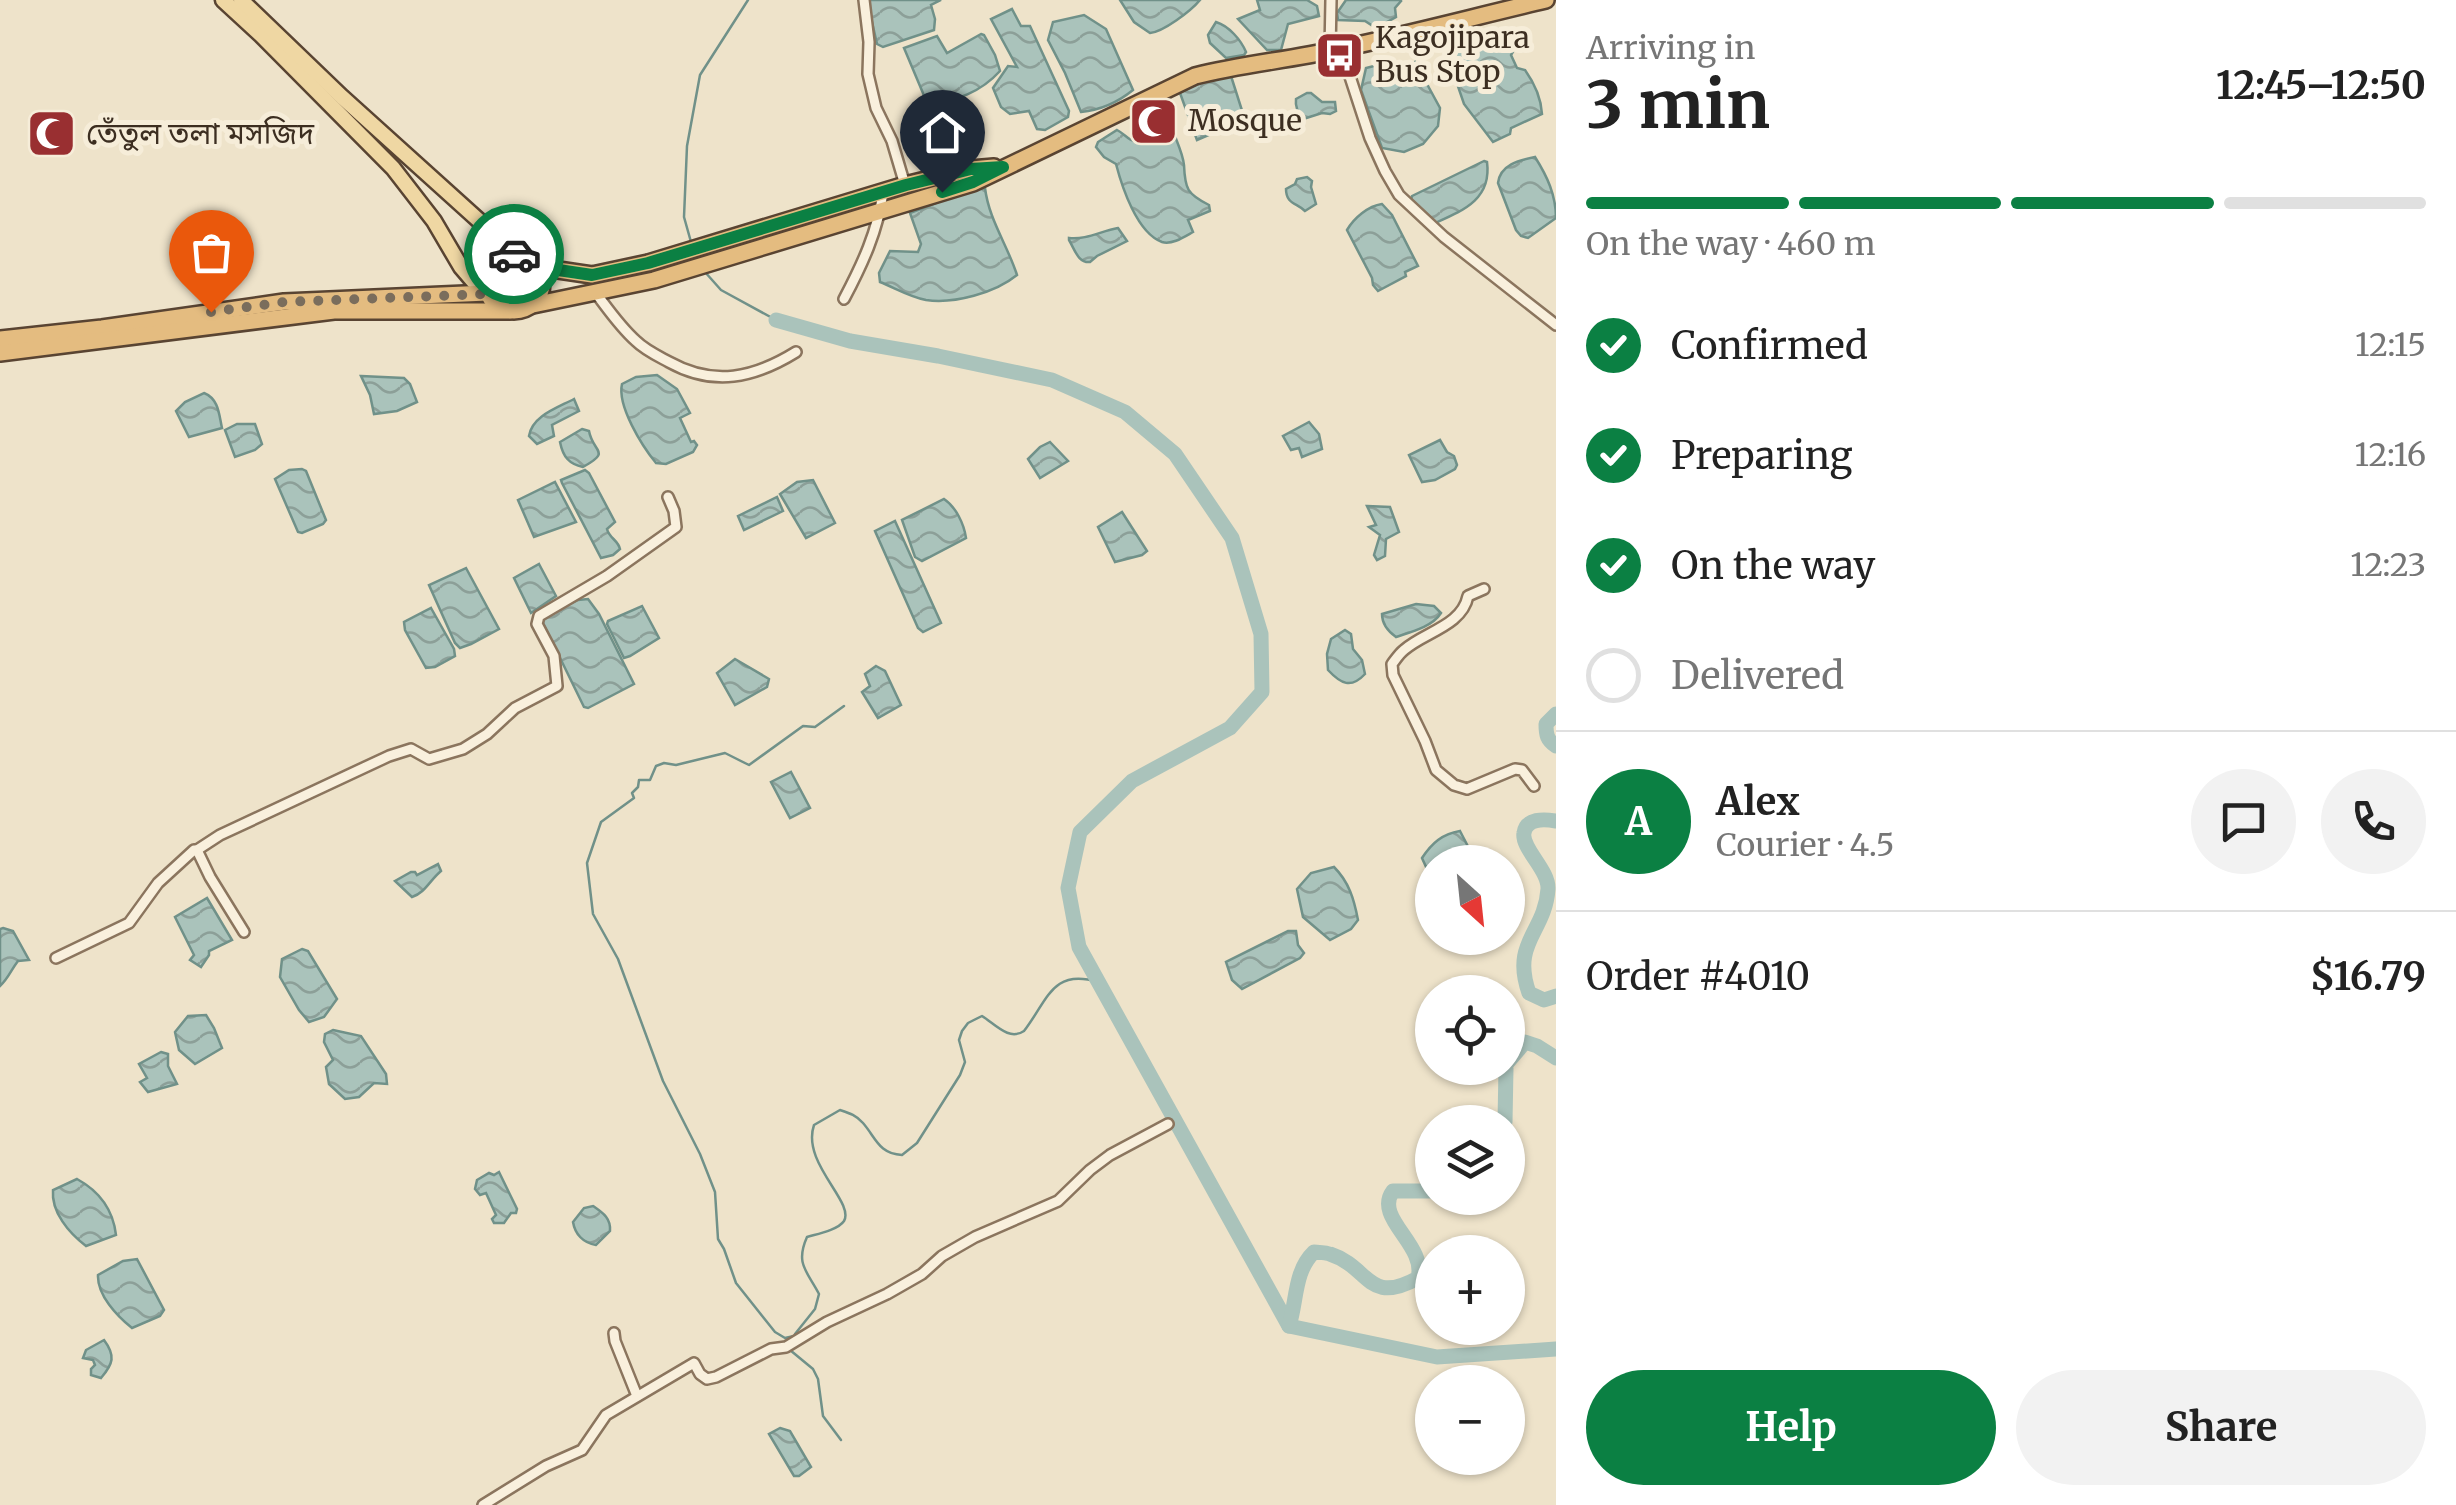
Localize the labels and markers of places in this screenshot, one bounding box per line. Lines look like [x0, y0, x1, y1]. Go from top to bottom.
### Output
place label: Kagojipara Bus Stop [1375, 18, 1530, 90]
bus stop icon: Kagojipara Bus Stop [1314, 29, 1366, 81]
pin [900, 90, 985, 193]
mosque icon: Mosque [1127, 95, 1179, 147]
place label: Mosque [1188, 101, 1302, 139]
mosque icon: তেঁতুল তলা মসজিদ [25, 108, 77, 160]
place label: তেঁতুল তলা মসজিদ [86, 114, 314, 152]
pin [169, 210, 254, 313]

